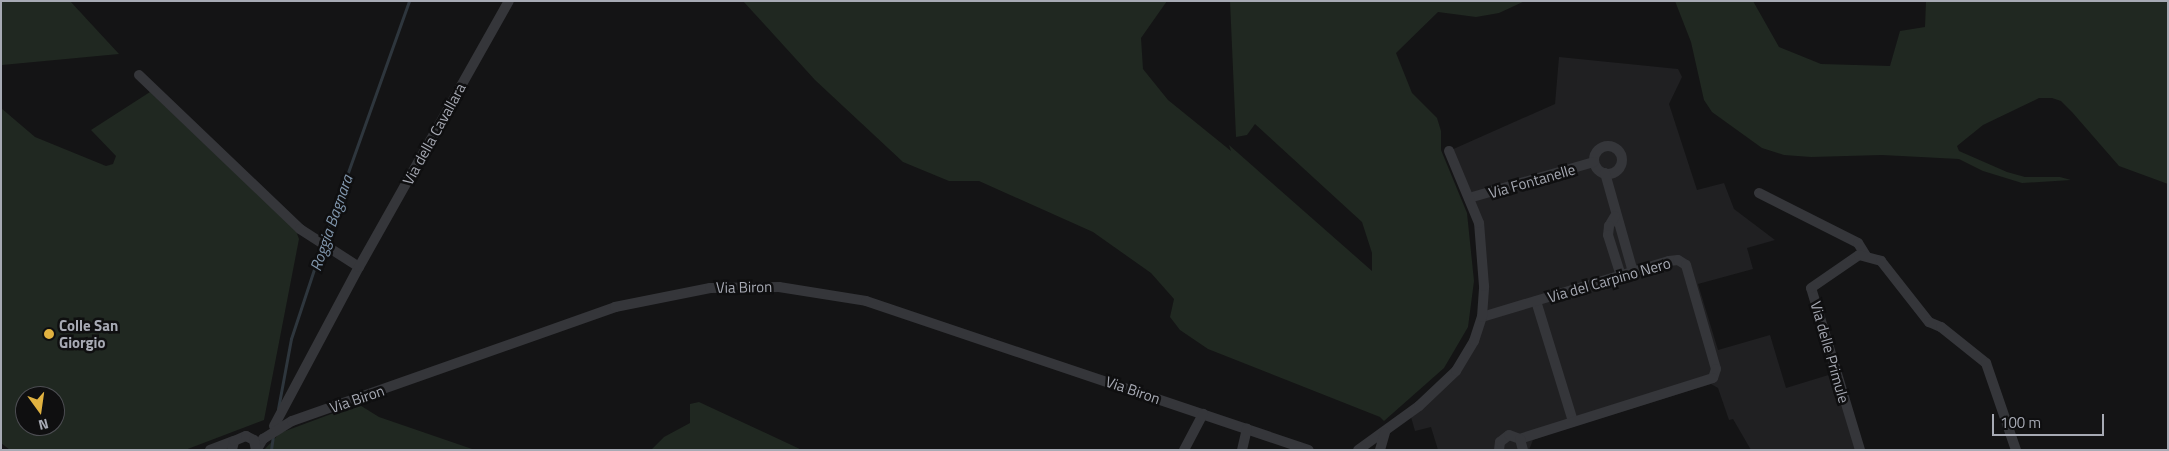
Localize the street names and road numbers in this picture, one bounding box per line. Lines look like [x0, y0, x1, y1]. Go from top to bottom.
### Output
street label: Via della Cavallara [399, 80, 469, 188]
street label: Via Fontanelle [1487, 160, 1577, 202]
street label: Via del Carpino Nero [1545, 254, 1673, 306]
street label: Via Biron [716, 278, 772, 296]
street label: Via delle Primule [1807, 299, 1853, 405]
street label: Via Biron [1103, 372, 1163, 408]
street label: Via Biron [327, 381, 387, 417]

